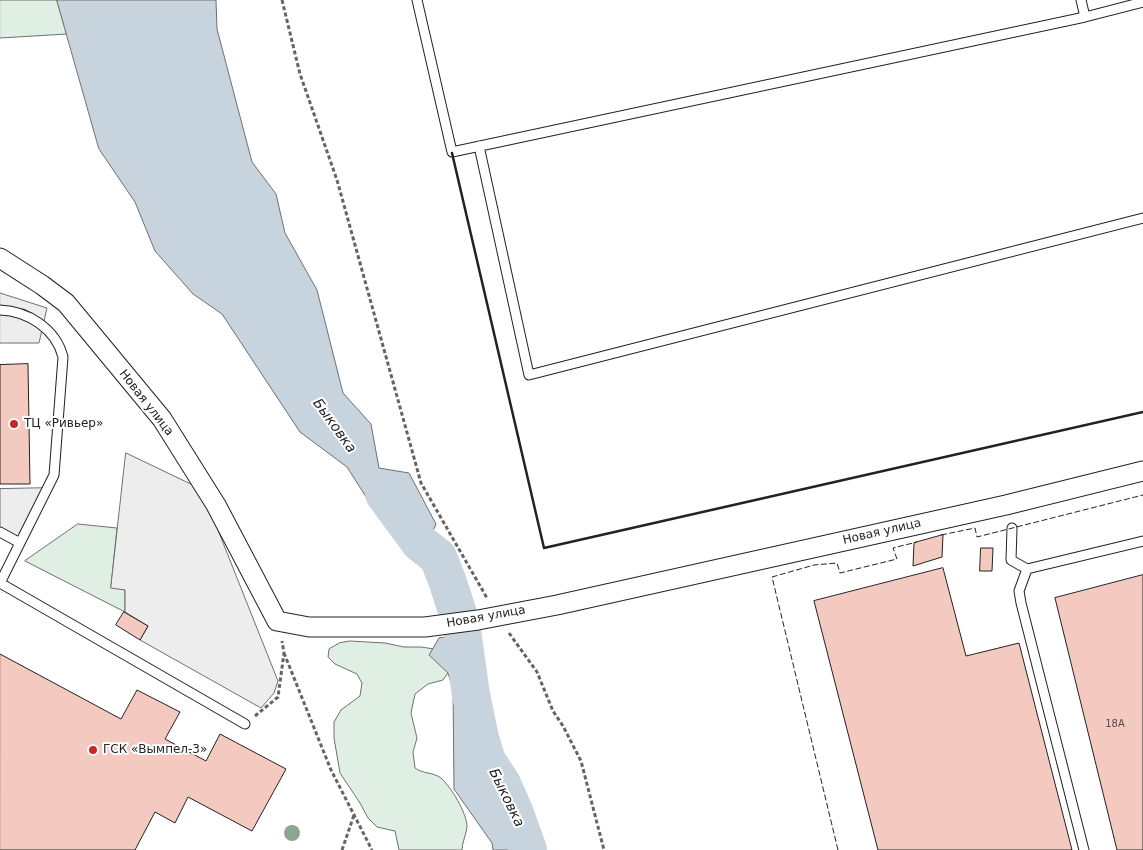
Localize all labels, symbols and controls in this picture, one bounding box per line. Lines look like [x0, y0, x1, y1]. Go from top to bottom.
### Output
street label: Новая улица [116, 367, 176, 439]
water label: Быковка [309, 396, 359, 456]
place label: ТЦ «Ривьер» [24, 417, 103, 431]
marker: ТЦ «Ривьер» [8, 418, 20, 430]
street label: Новая улица [841, 516, 923, 548]
street label: Новая улица [445, 603, 527, 631]
house number: 18А [1105, 718, 1125, 730]
place label: ГСК «Вымпел-3» [103, 743, 207, 757]
marker: ГСК «Вымпел-3» [87, 744, 99, 756]
water label: Быковка [485, 766, 527, 830]

